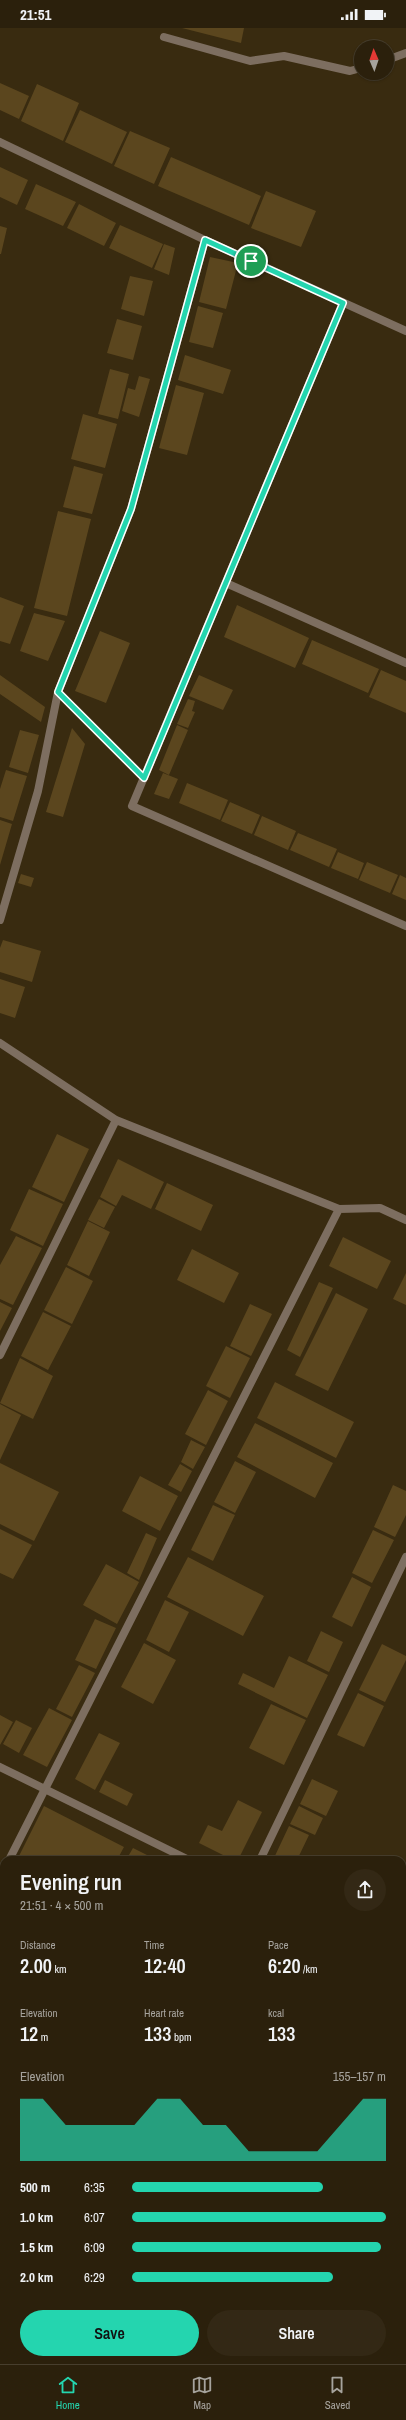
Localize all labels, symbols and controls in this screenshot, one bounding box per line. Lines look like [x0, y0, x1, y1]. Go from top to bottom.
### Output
text: 21:51 [20, 4, 51, 25]
north arrow [354, 40, 394, 80]
map controls [354, 40, 394, 80]
pin [234, 244, 268, 278]
icon: arrive [240, 250, 262, 272]
text: Evening run [20, 1867, 122, 1897]
button: share [344, 1869, 386, 1911]
text: 21:51 · 4 × 500 m [20, 1897, 103, 1914]
text: Distance [20, 1938, 56, 1952]
text: Time [144, 1938, 164, 1952]
text: Pace [268, 1938, 289, 1952]
text: 2.00 [20, 1952, 52, 1979]
text: 12:40 [144, 1952, 186, 1979]
text: 6:20 [268, 1952, 301, 1979]
text: km [52, 1962, 66, 1976]
text: /km [301, 1962, 318, 1976]
text: Elevation [20, 2006, 58, 2020]
text: Heart rate [144, 2006, 184, 2020]
text: kcal [268, 2006, 284, 2020]
text: 12 [20, 2020, 38, 2047]
text: 133 [144, 2020, 171, 2047]
text: 133 [268, 2020, 295, 2047]
text: m [38, 2030, 48, 2044]
text: bpm [171, 2030, 191, 2044]
text: Elevation [20, 2068, 64, 2085]
text: 155–157 m [333, 2068, 386, 2085]
text: 500 m [20, 2179, 50, 2196]
text: 6:35 [84, 2179, 105, 2196]
text: 1.0 km [20, 2209, 53, 2226]
text: 6:07 [84, 2209, 105, 2226]
text: 1.5 km [20, 2239, 53, 2256]
text: 6:09 [84, 2239, 105, 2256]
text: 2.0 km [20, 2269, 53, 2286]
text: 6:29 [84, 2269, 105, 2286]
button: Save [20, 2310, 199, 2356]
button: Share [207, 2310, 386, 2356]
tab: Home [56, 2374, 80, 2412]
tab: Map [191, 2374, 213, 2412]
tab: Saved [325, 2374, 350, 2412]

